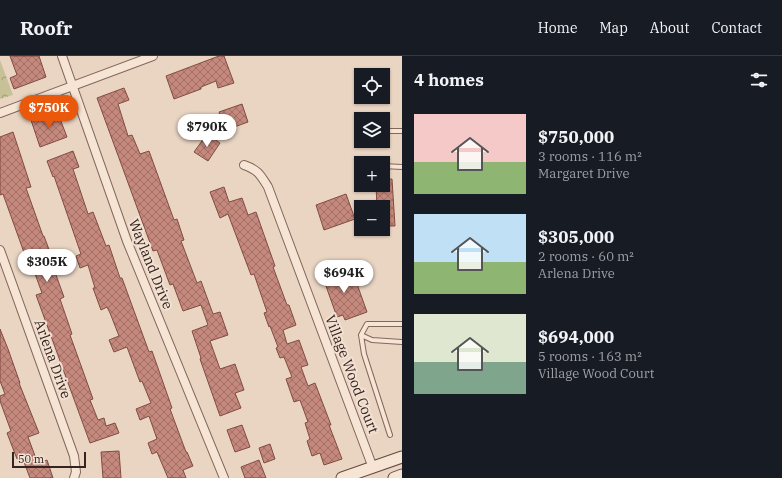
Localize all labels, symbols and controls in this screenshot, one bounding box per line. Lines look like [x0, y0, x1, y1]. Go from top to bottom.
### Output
text: Roofr [20, 16, 72, 40]
text: Home [538, 19, 577, 37]
text: Map [599, 19, 628, 37]
text: About [650, 19, 689, 37]
text: Contact [711, 19, 762, 37]
map controls [354, 68, 390, 236]
button: locate [354, 68, 390, 104]
text: 4 homes [414, 69, 484, 91]
icon: filters [748, 69, 770, 91]
pin: $750K [21, 95, 77, 129]
text: $750K [28, 99, 70, 116]
button: layers [354, 112, 390, 148]
pin: $790K [179, 114, 235, 148]
text: $790K [186, 118, 228, 135]
text: $750,000 [538, 126, 614, 148]
icon: home [446, 130, 494, 178]
text: 3 rooms · 116 m² [538, 148, 642, 165]
button: + [354, 156, 390, 192]
text: Margaret Drive [538, 165, 629, 182]
button: − [354, 200, 390, 236]
street label: Wayland Drive [125, 216, 177, 312]
text: $305,000 [538, 226, 614, 248]
icon: home [446, 230, 494, 278]
text: 2 rooms · 60 m² [538, 248, 634, 265]
pin: $305K [19, 249, 75, 283]
text: $305K [26, 253, 68, 270]
pin: $694K [316, 260, 372, 294]
text: $694K [323, 264, 365, 281]
text: Arlena Drive [538, 265, 615, 282]
street label: Village Wood Court [321, 312, 383, 436]
street label: Arlena Drive [30, 317, 76, 401]
text: $694,000 [538, 326, 614, 348]
icon: home [446, 330, 494, 378]
text: 5 rooms · 163 m² [538, 348, 642, 365]
text: Village Wood Court [538, 365, 654, 382]
scale bar [12, 450, 86, 469]
text: 50 m [18, 452, 44, 466]

